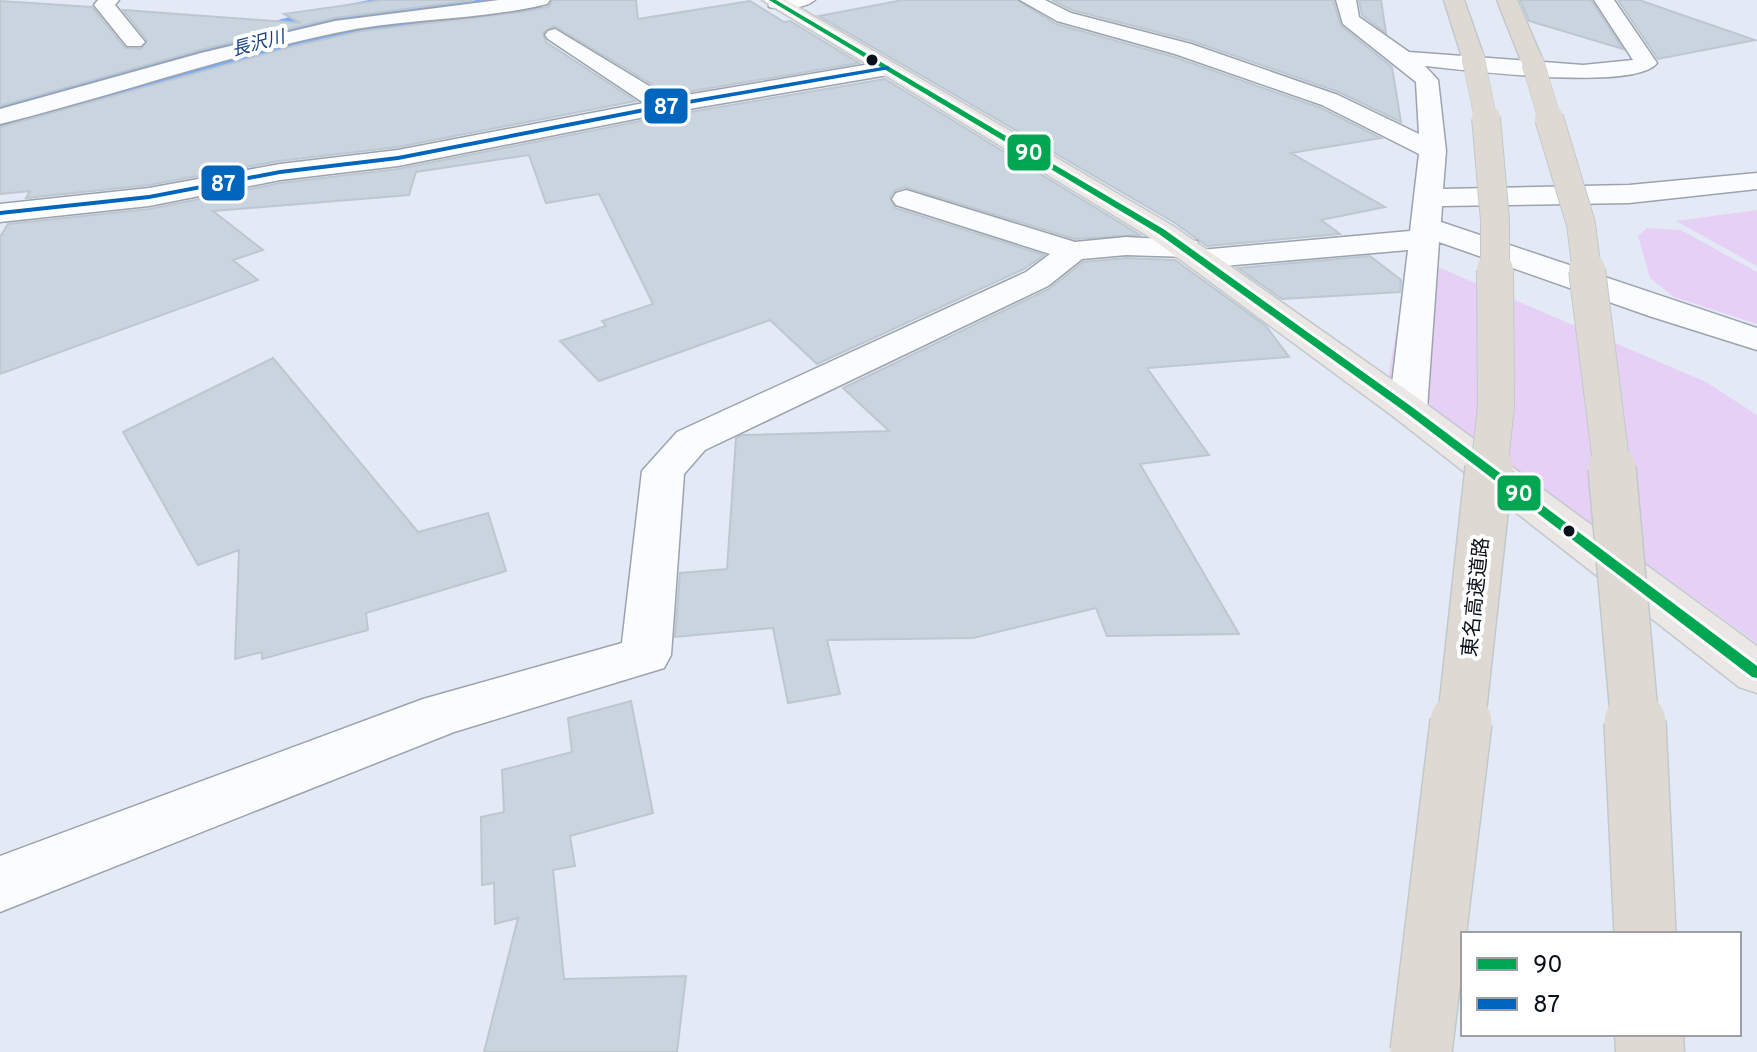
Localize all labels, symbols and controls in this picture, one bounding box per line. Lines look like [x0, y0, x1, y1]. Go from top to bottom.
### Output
water label: 長沢川 [229, 26, 289, 63]
unlabelled marker [864, 52, 880, 68]
line badge: 87 [643, 87, 689, 125]
text: 87 [653, 95, 679, 122]
line badge: 90 [1006, 133, 1052, 172]
text: 90 [1015, 141, 1043, 168]
line badge: 87 [200, 164, 246, 202]
text: 87 [210, 172, 236, 199]
line badge: 90 [1496, 474, 1542, 512]
text: 90 [1505, 482, 1533, 509]
unlabelled marker [1561, 523, 1577, 539]
street label: 東名高速道路 [1458, 536, 1496, 658]
legend [1461, 932, 1741, 1036]
text: 90 [1533, 951, 1563, 981]
text: 87 [1533, 991, 1560, 1021]

